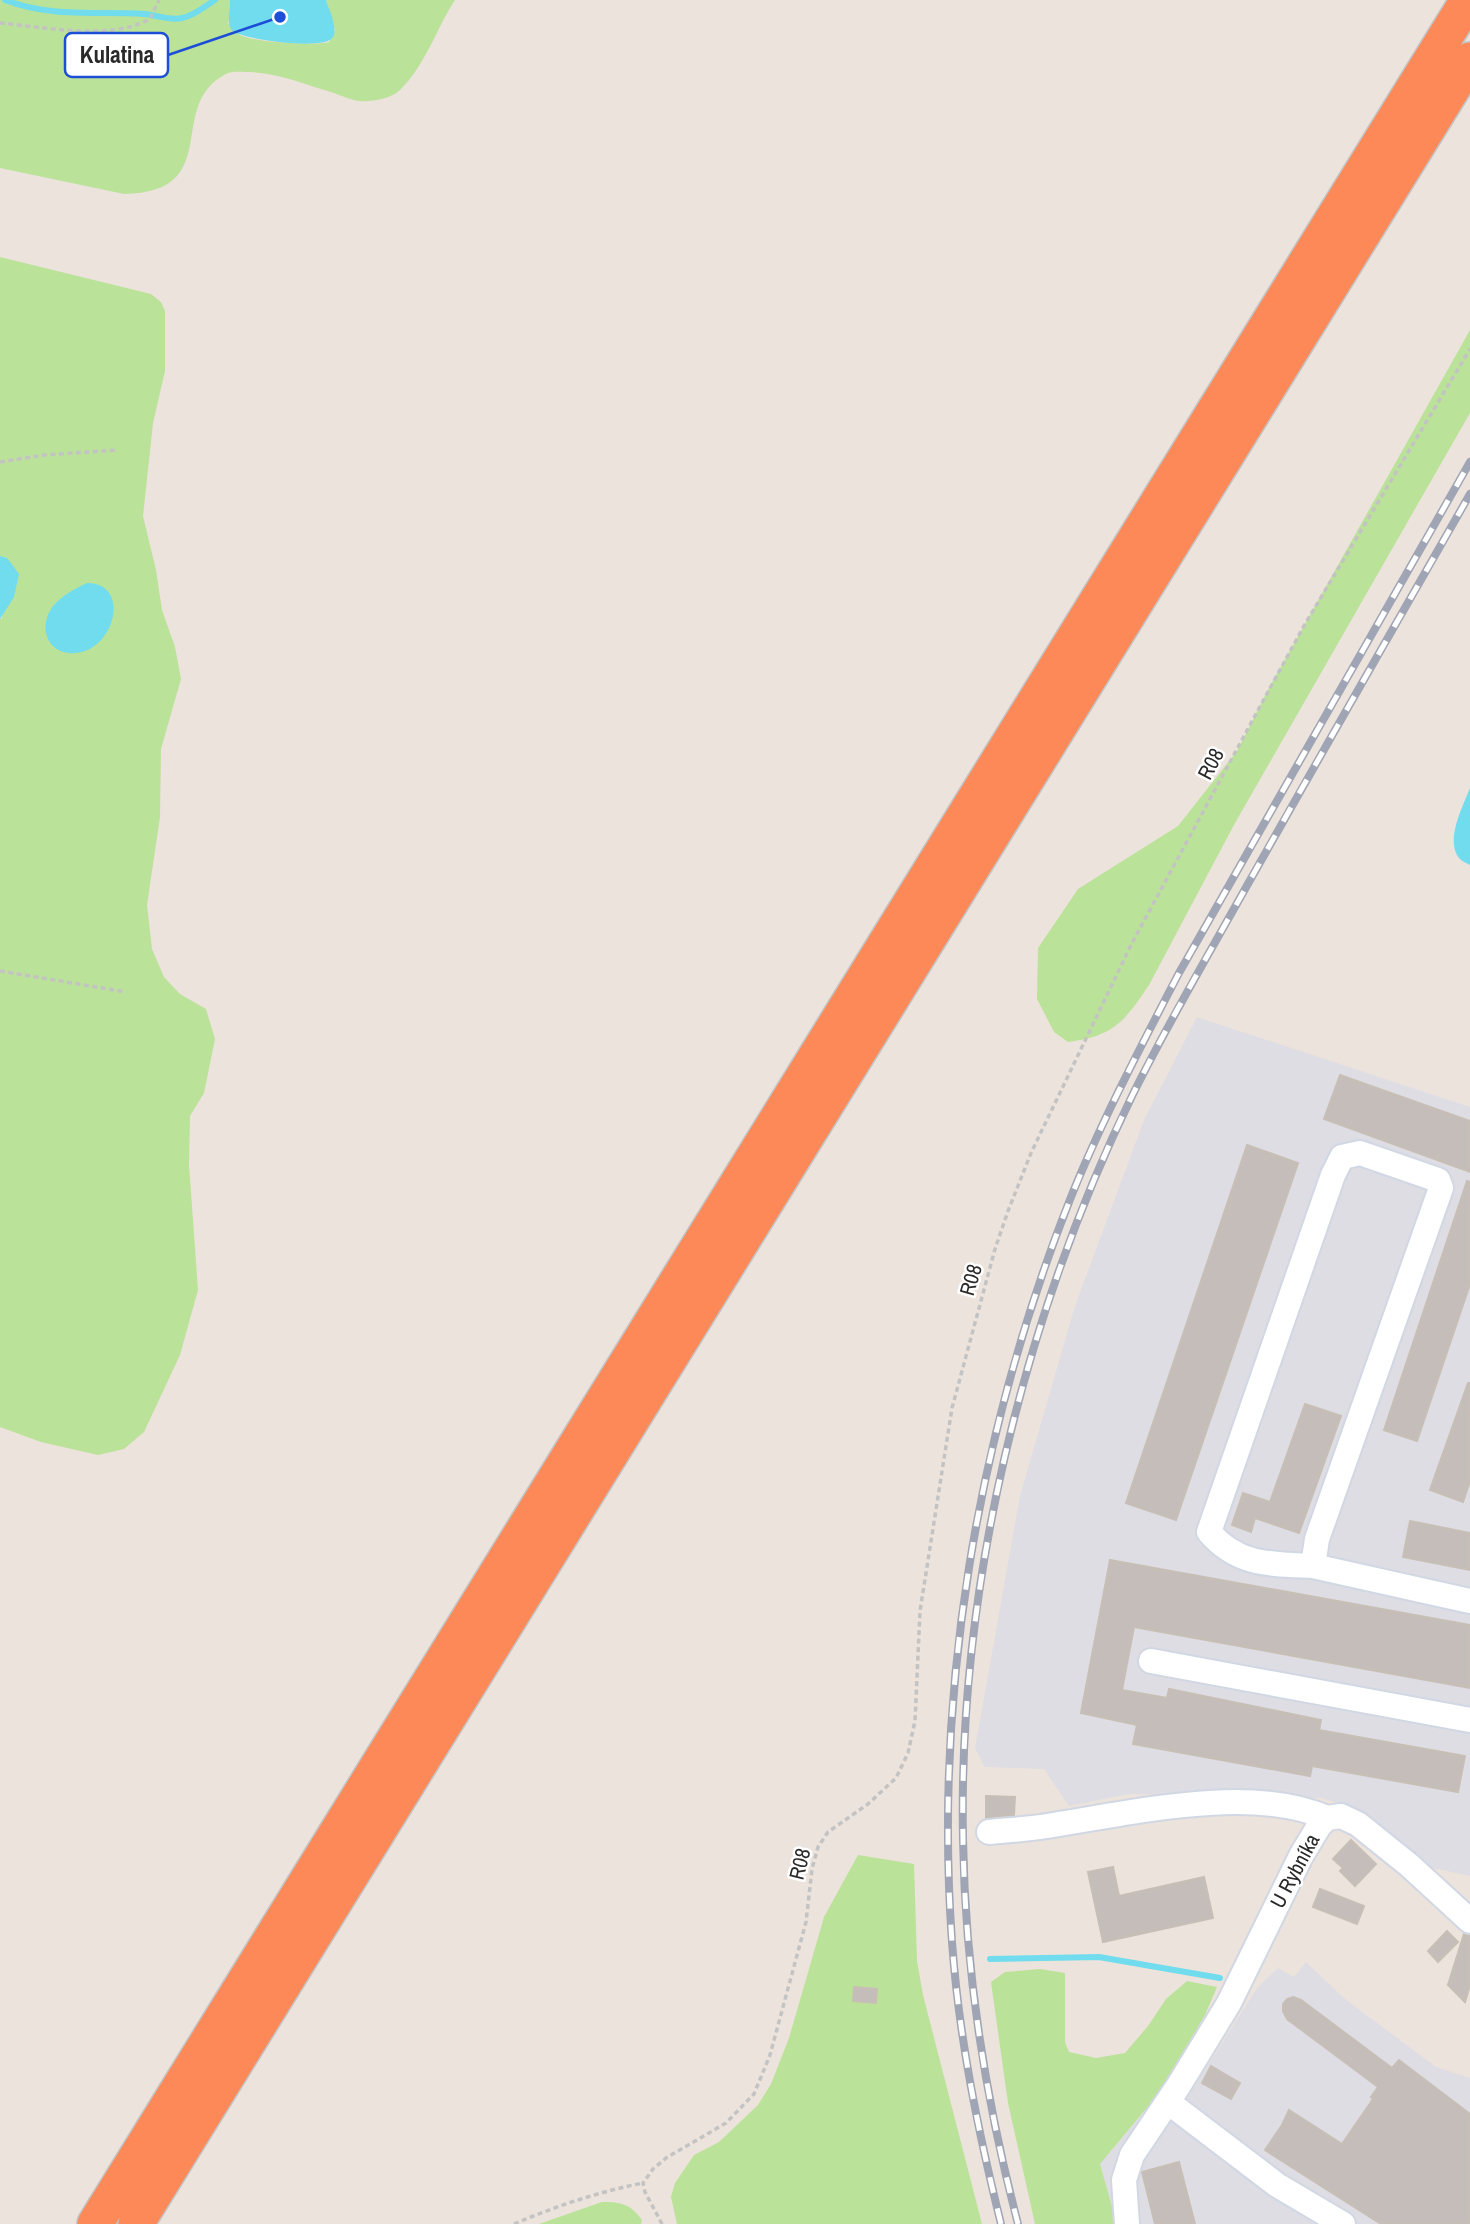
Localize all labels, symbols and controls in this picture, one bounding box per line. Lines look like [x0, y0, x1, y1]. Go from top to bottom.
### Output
callout: Kulatina [65, 33, 168, 77]
text: Kulatina [80, 39, 155, 70]
street label: R08 [1190, 743, 1231, 785]
street label: R08 [952, 1261, 989, 1299]
street label: U Rybníka [1263, 1828, 1326, 1913]
street label: R08 [782, 1845, 817, 1883]

